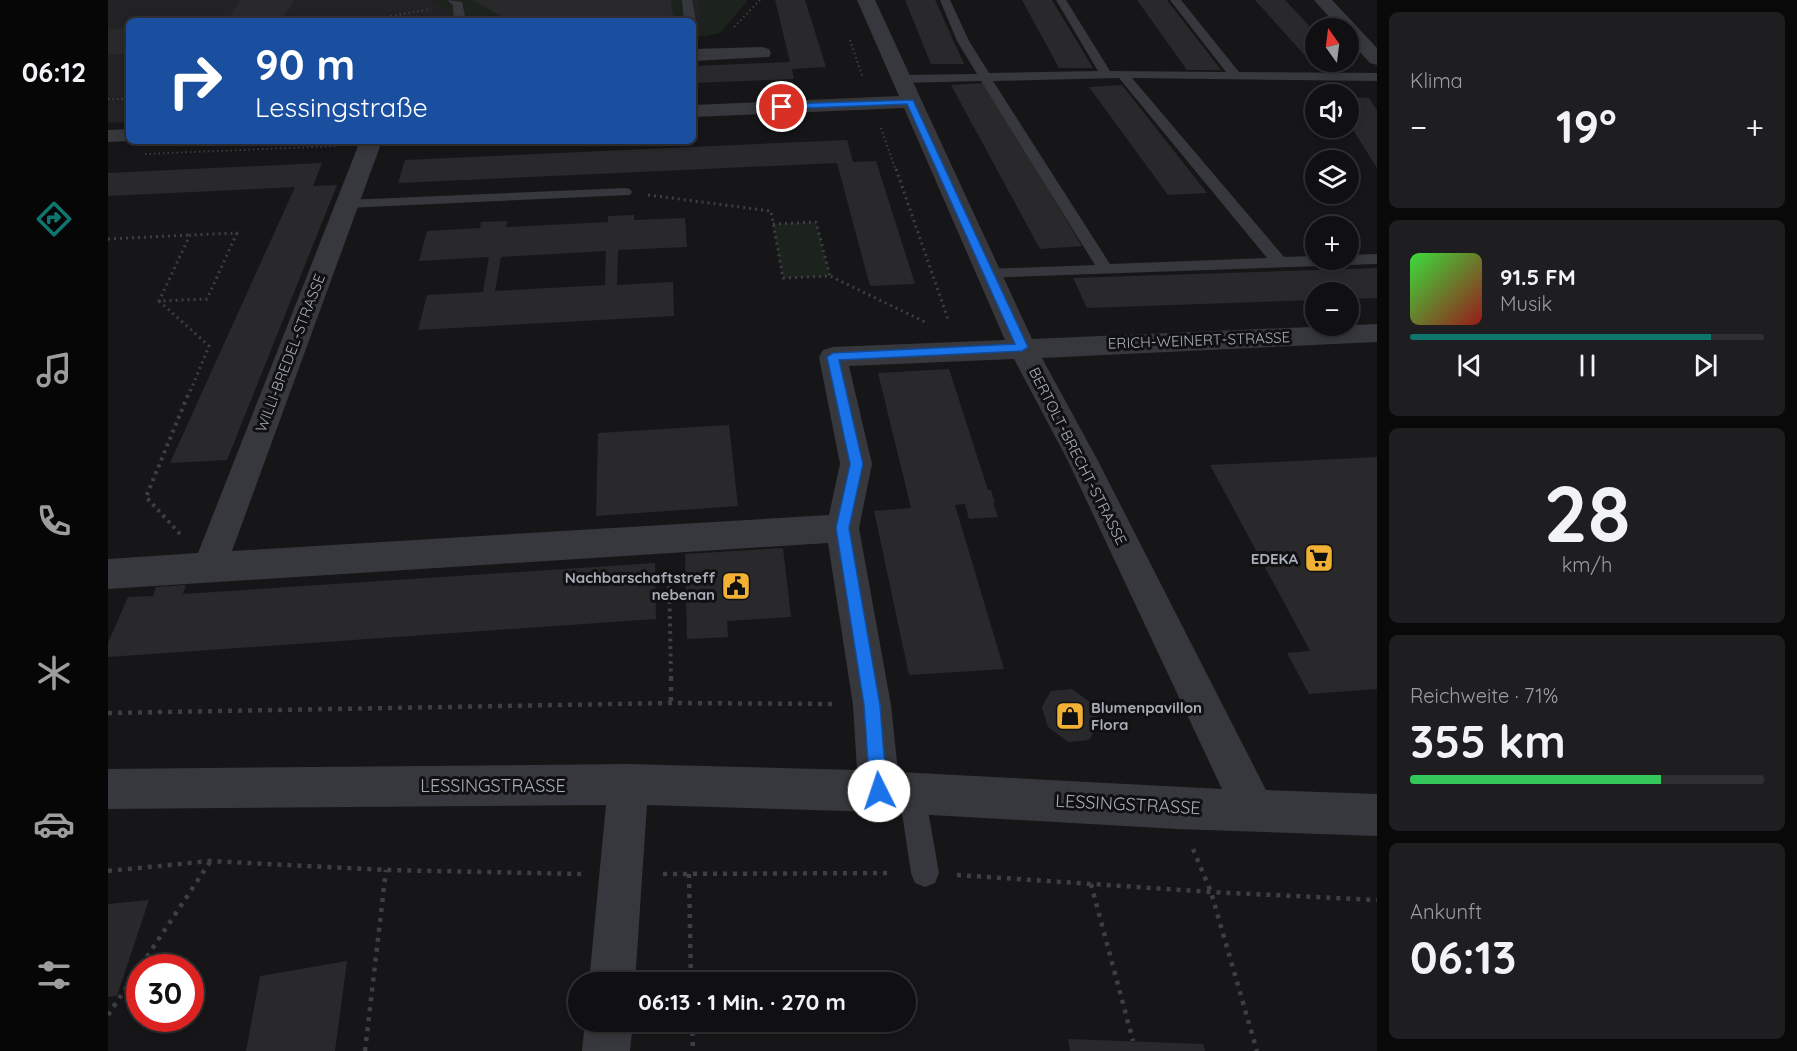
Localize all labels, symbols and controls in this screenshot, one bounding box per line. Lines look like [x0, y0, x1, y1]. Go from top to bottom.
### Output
north arrow [1305, 18, 1359, 72]
map controls [1305, 18, 1359, 336]
text: 90 m [255, 38, 355, 91]
icon: right [156, 42, 234, 120]
text: 06:12 [22, 55, 86, 89]
text: Klima [1410, 68, 1463, 93]
pin [756, 81, 807, 132]
button: sound [1305, 84, 1359, 138]
text: Lessingstraße [255, 90, 428, 124]
icon: arrive [765, 90, 798, 123]
text: 19° [1556, 98, 1617, 154]
text: − [1410, 106, 1427, 147]
text: + [1745, 106, 1764, 147]
button: layers [1305, 150, 1359, 204]
icon: directions [33, 198, 75, 240]
button: + [1305, 216, 1359, 270]
text: 91.5 FM [1500, 263, 1576, 291]
street label: WILLI-BREDEL-STRASSE [251, 271, 329, 435]
button: − [1305, 282, 1359, 336]
text: Musik [1500, 291, 1552, 316]
street label: ERICH-WEINERT-STRASSE [1108, 327, 1290, 353]
icon: music [33, 349, 75, 391]
icon: previous [1453, 349, 1486, 382]
icon: pause [1571, 349, 1604, 382]
icon: next [1689, 349, 1722, 382]
street label: BERTOLT-BRECHT-STRASSE [1025, 364, 1131, 548]
text: 28 [1543, 464, 1631, 562]
icon: phone [33, 500, 75, 542]
supermarket icon: EDEKA [1303, 542, 1335, 574]
place label: EDEKA [1251, 549, 1298, 568]
text: km/h [1562, 552, 1612, 577]
place label: Nachbarschaftstreff nebenan [565, 568, 716, 604]
public building icon: Nachbarschaftstreff nebenan [720, 570, 752, 602]
icon: climate [33, 652, 75, 694]
text: Reichweite · 71% [1410, 683, 1558, 708]
place label: Blumenpavillon Flora [1091, 698, 1202, 734]
shop icon: Blumenpavillon Flora [1054, 700, 1086, 732]
text: 355 km [1410, 713, 1566, 769]
position arrow [847, 759, 911, 823]
street label: LESSINGSTRASSE [420, 774, 566, 797]
street label: LESSINGSTRASSE [1055, 789, 1201, 819]
icon: car [33, 803, 75, 845]
text: Ankunft [1410, 899, 1482, 924]
text: 06:13 [1410, 929, 1516, 985]
icon: filters [33, 954, 75, 996]
speed limit sign: 30 [126, 954, 204, 1032]
text: 06:13 · 1 Min. · 270 m [638, 988, 846, 1016]

